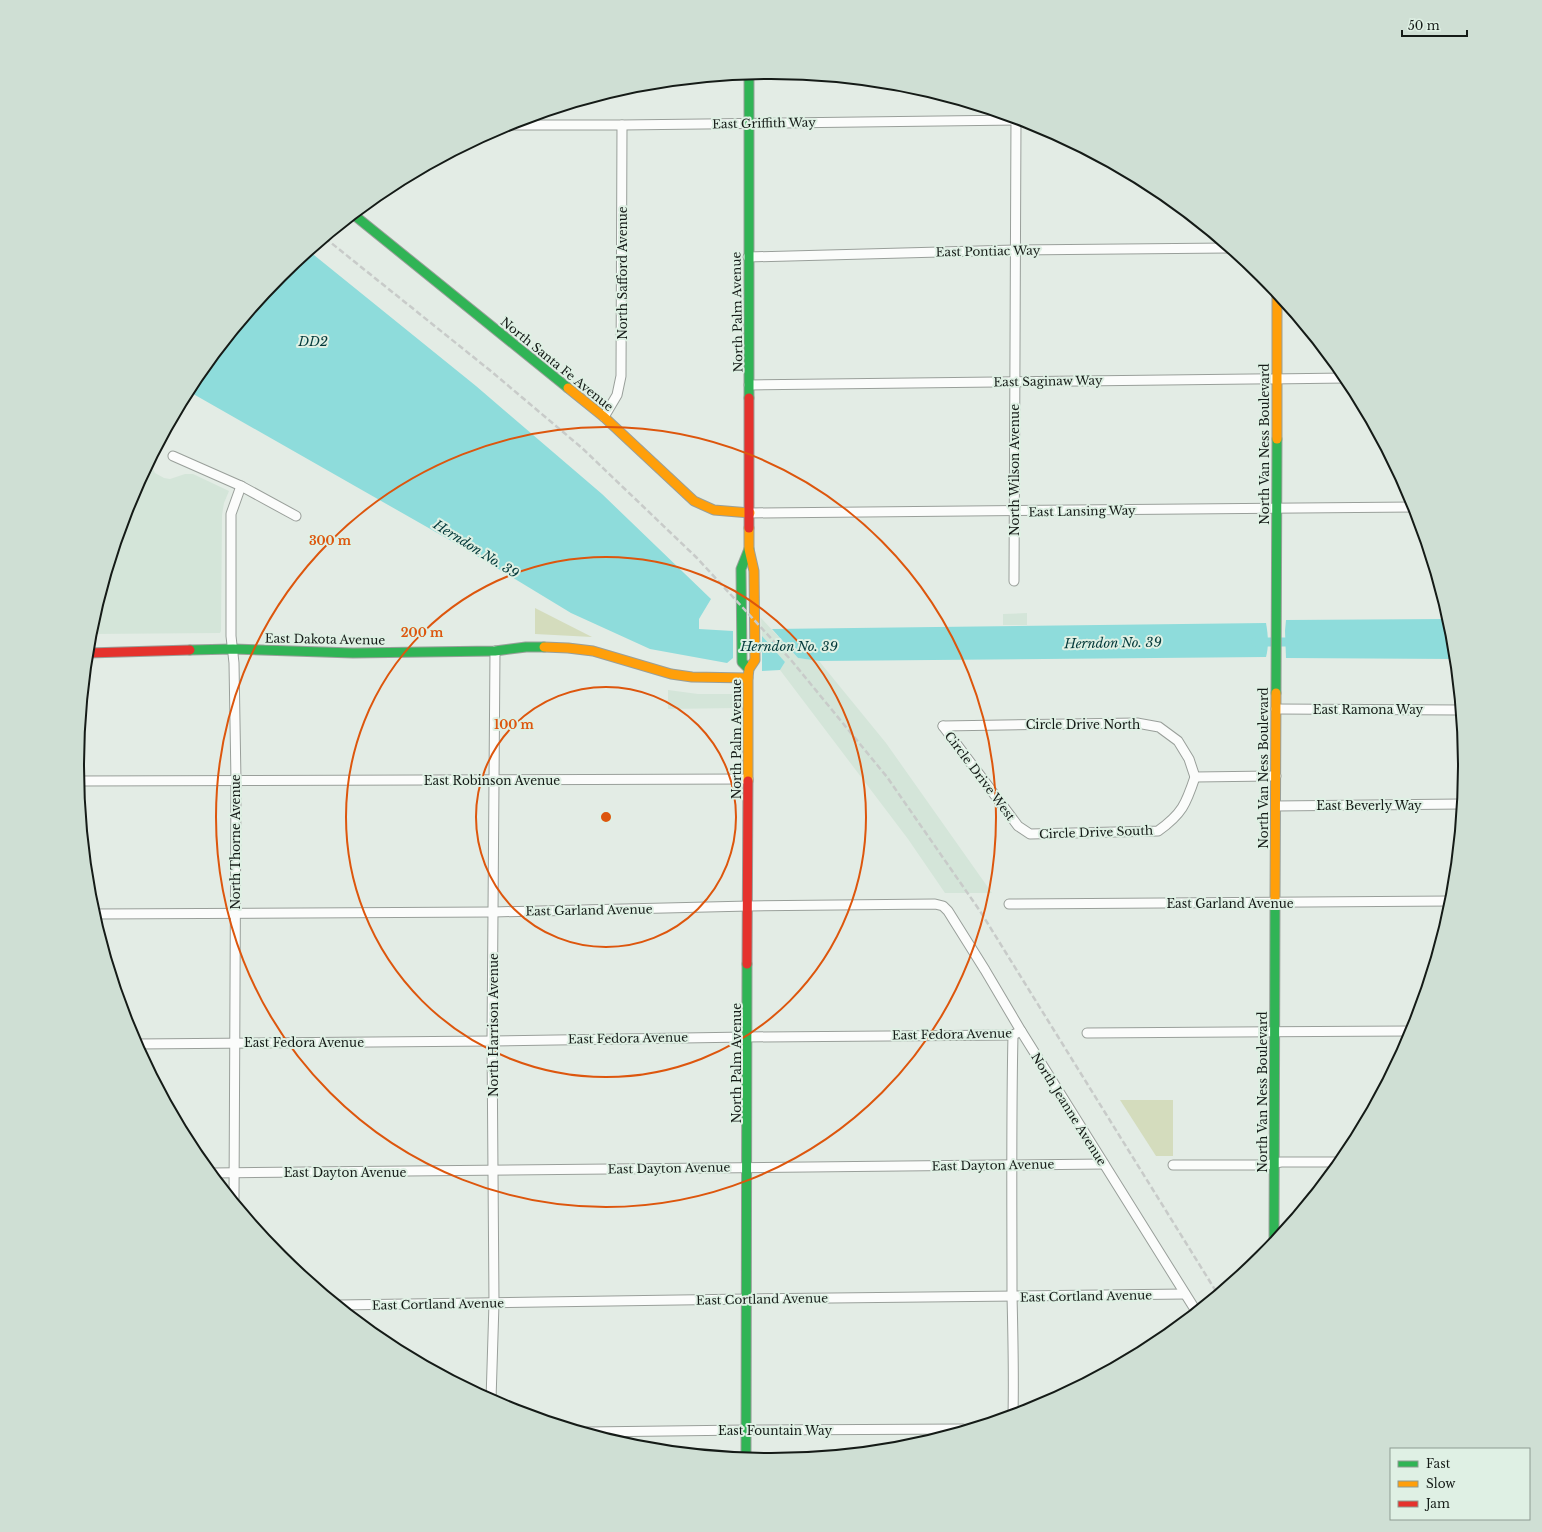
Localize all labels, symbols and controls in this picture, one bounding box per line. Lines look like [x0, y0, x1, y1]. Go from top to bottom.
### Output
scale bar [1402, 12, 1467, 38]
text: 50 m [1408, 18, 1440, 33]
street label: East Griffith Way [712, 115, 816, 131]
street label: North Safford Avenue [615, 206, 630, 340]
street label: East Pontiac Way [936, 243, 1041, 259]
street label: North Palm Avenue [728, 252, 746, 372]
street label: North Santa Fe Avenue [498, 314, 616, 414]
water label: DD2 [297, 333, 328, 350]
street label: North Van Ness Boulevard [1257, 363, 1272, 525]
street label: East Saginaw Way [993, 373, 1103, 389]
street label: North Wilson Avenue [1007, 404, 1022, 536]
street label: East Lansing Way [1028, 503, 1136, 519]
water label: Herndon No. 39 [429, 515, 522, 582]
text: 300 m [309, 533, 352, 548]
text: 200 m [401, 625, 444, 640]
street label: East Dakota Avenue [265, 630, 385, 648]
water label: Herndon No. 39 [1063, 634, 1162, 652]
water label: Herndon No. 39 [739, 638, 838, 655]
street label: North Palm Avenue [729, 679, 744, 799]
street label: North Van Ness Boulevard [1256, 687, 1271, 849]
street label: East Ramona Way [1313, 702, 1424, 717]
text: 100 m [494, 717, 535, 732]
street label: Circle Drive North [1026, 717, 1140, 732]
street label: Circle Drive West [942, 729, 1019, 824]
street label: East Robinson Avenue [424, 773, 560, 788]
street label: North Thorne Avenue [228, 774, 243, 910]
street label: East Beverly Way [1316, 798, 1422, 813]
centre of rings [599, 810, 613, 824]
street label: Circle Drive South [1039, 823, 1153, 841]
street label: East Garland Avenue [1166, 896, 1294, 911]
street label: East Garland Avenue [525, 901, 653, 919]
street label: North Harrison Avenue [486, 953, 501, 1097]
street label: North Palm Avenue [729, 1003, 744, 1123]
street label: North Van Ness Boulevard [1255, 1011, 1270, 1173]
street label: East Fedora Avenue [892, 1025, 1012, 1043]
street label: East Fedora Avenue [568, 1029, 688, 1047]
street label: East Fedora Avenue [244, 1035, 364, 1050]
street label: North Jeanne Avenue [1028, 1050, 1110, 1168]
street label: East Dayton Avenue [932, 1156, 1055, 1174]
street label: East Dayton Avenue [608, 1159, 731, 1177]
street label: East Dayton Avenue [284, 1165, 406, 1180]
street label: East Cortland Avenue [1020, 1287, 1152, 1305]
street label: East Cortland Avenue [696, 1290, 828, 1308]
street label: East Cortland Avenue [372, 1295, 504, 1313]
street label: East Fountain Way [718, 1423, 832, 1438]
legend [1390, 1448, 1530, 1520]
text: Fast [1426, 1456, 1451, 1471]
text: Slow [1426, 1476, 1456, 1491]
text: Jam [1424, 1496, 1450, 1511]

